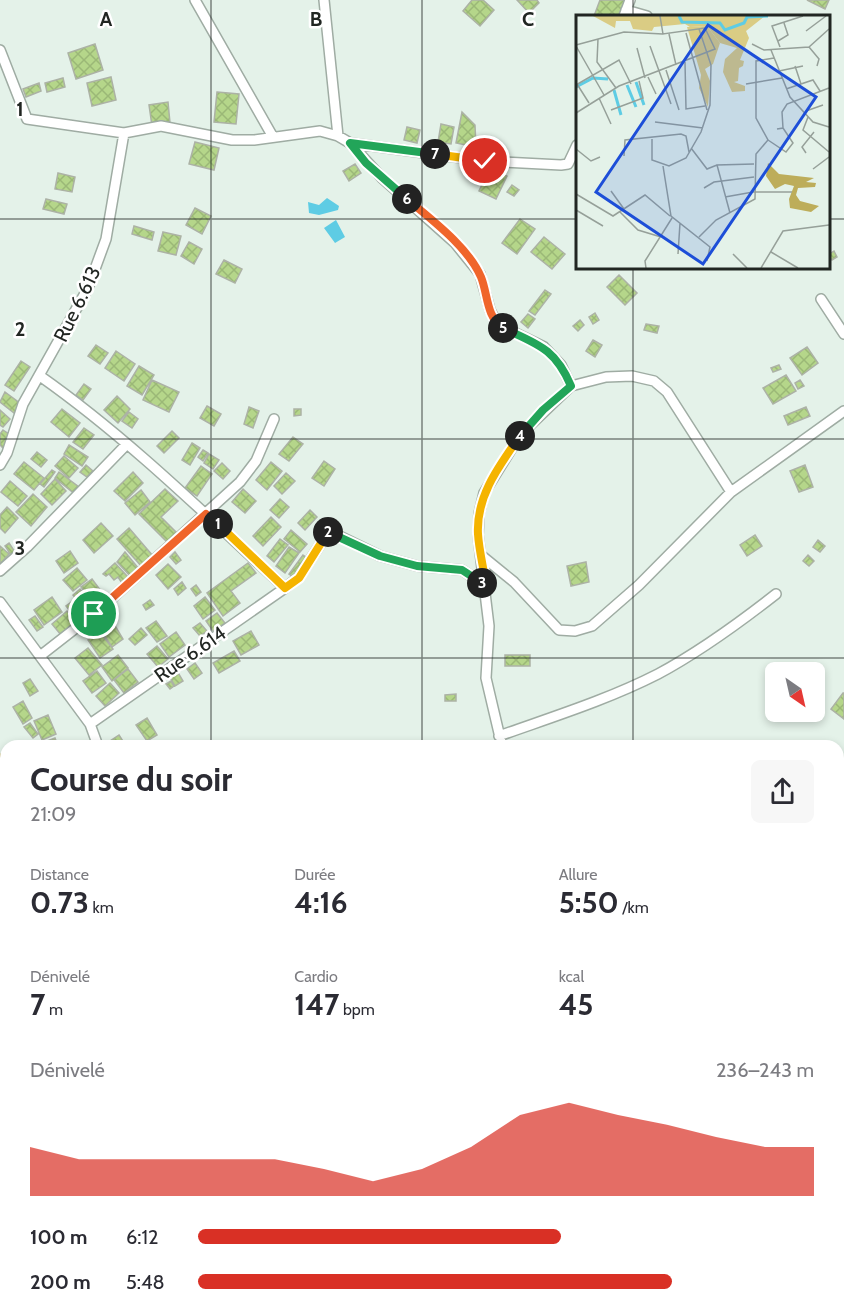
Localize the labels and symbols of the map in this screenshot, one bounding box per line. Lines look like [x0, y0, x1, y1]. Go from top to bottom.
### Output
text: A [100, 7, 113, 31]
text: B [310, 7, 322, 31]
text: C [522, 7, 534, 31]
inset map [576, 15, 829, 268]
text: 1 [16, 97, 24, 121]
pin [459, 135, 510, 186]
pin: 7 [420, 139, 450, 169]
pin: 6 [392, 184, 422, 214]
street label: Rue 6.613 [48, 262, 106, 346]
pin: 5 [488, 313, 518, 343]
text: 2 [15, 317, 25, 341]
pin: 4 [505, 421, 535, 451]
pin: 1 [203, 509, 233, 539]
pin: 2 [313, 517, 343, 547]
text: 3 [15, 536, 25, 560]
pin: 3 [467, 568, 497, 598]
pin [68, 588, 119, 639]
street label: Rue 6.614 [150, 620, 231, 687]
north arrow [765, 662, 825, 722]

